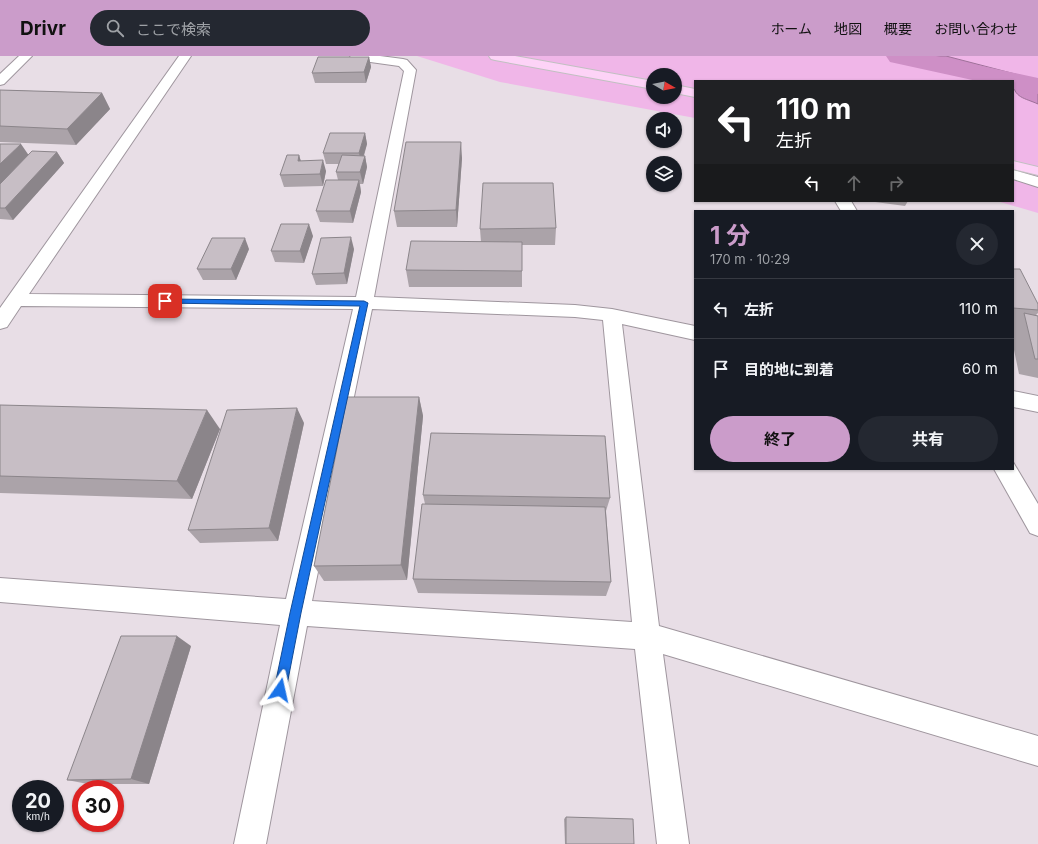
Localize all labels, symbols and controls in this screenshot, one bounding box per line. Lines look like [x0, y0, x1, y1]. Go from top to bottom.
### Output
search box [90, 10, 370, 46]
text: Drivr [20, 17, 66, 40]
icon: search [104, 17, 126, 39]
text: ここで検索 [136, 20, 211, 39]
text: ホーム [770, 20, 812, 37]
text: 地図 [834, 20, 862, 37]
text: 概要 [884, 20, 912, 37]
text: お問い合わせ [934, 20, 1018, 37]
north arrow [646, 68, 682, 104]
map controls [646, 68, 682, 192]
text: 110 m [776, 92, 851, 126]
icon: left [710, 96, 762, 148]
button: sound [646, 112, 682, 148]
text: 左折 [776, 130, 812, 151]
button: layers [646, 156, 682, 192]
icon: left [801, 172, 823, 194]
icon: ahead [843, 172, 865, 194]
icon: right [885, 172, 907, 194]
text: 1 分 [710, 221, 750, 250]
button: close [956, 223, 998, 265]
text: 170 m · 10:29 [710, 251, 790, 267]
pin [148, 284, 182, 318]
icon: arrive [154, 290, 176, 312]
icon: left [710, 298, 732, 320]
text: 110 m [959, 299, 998, 318]
text: 左折 [744, 300, 774, 319]
icon: arrive [710, 358, 732, 380]
text: 60 m [962, 359, 998, 378]
text: 目的地に到着 [744, 360, 834, 379]
button: 終了 [710, 416, 850, 462]
button: 共有 [858, 416, 998, 462]
position arrow [259, 669, 301, 711]
speed limit sign: 30 [72, 780, 124, 832]
text: 20 [25, 789, 51, 813]
text: km/h [26, 810, 50, 822]

